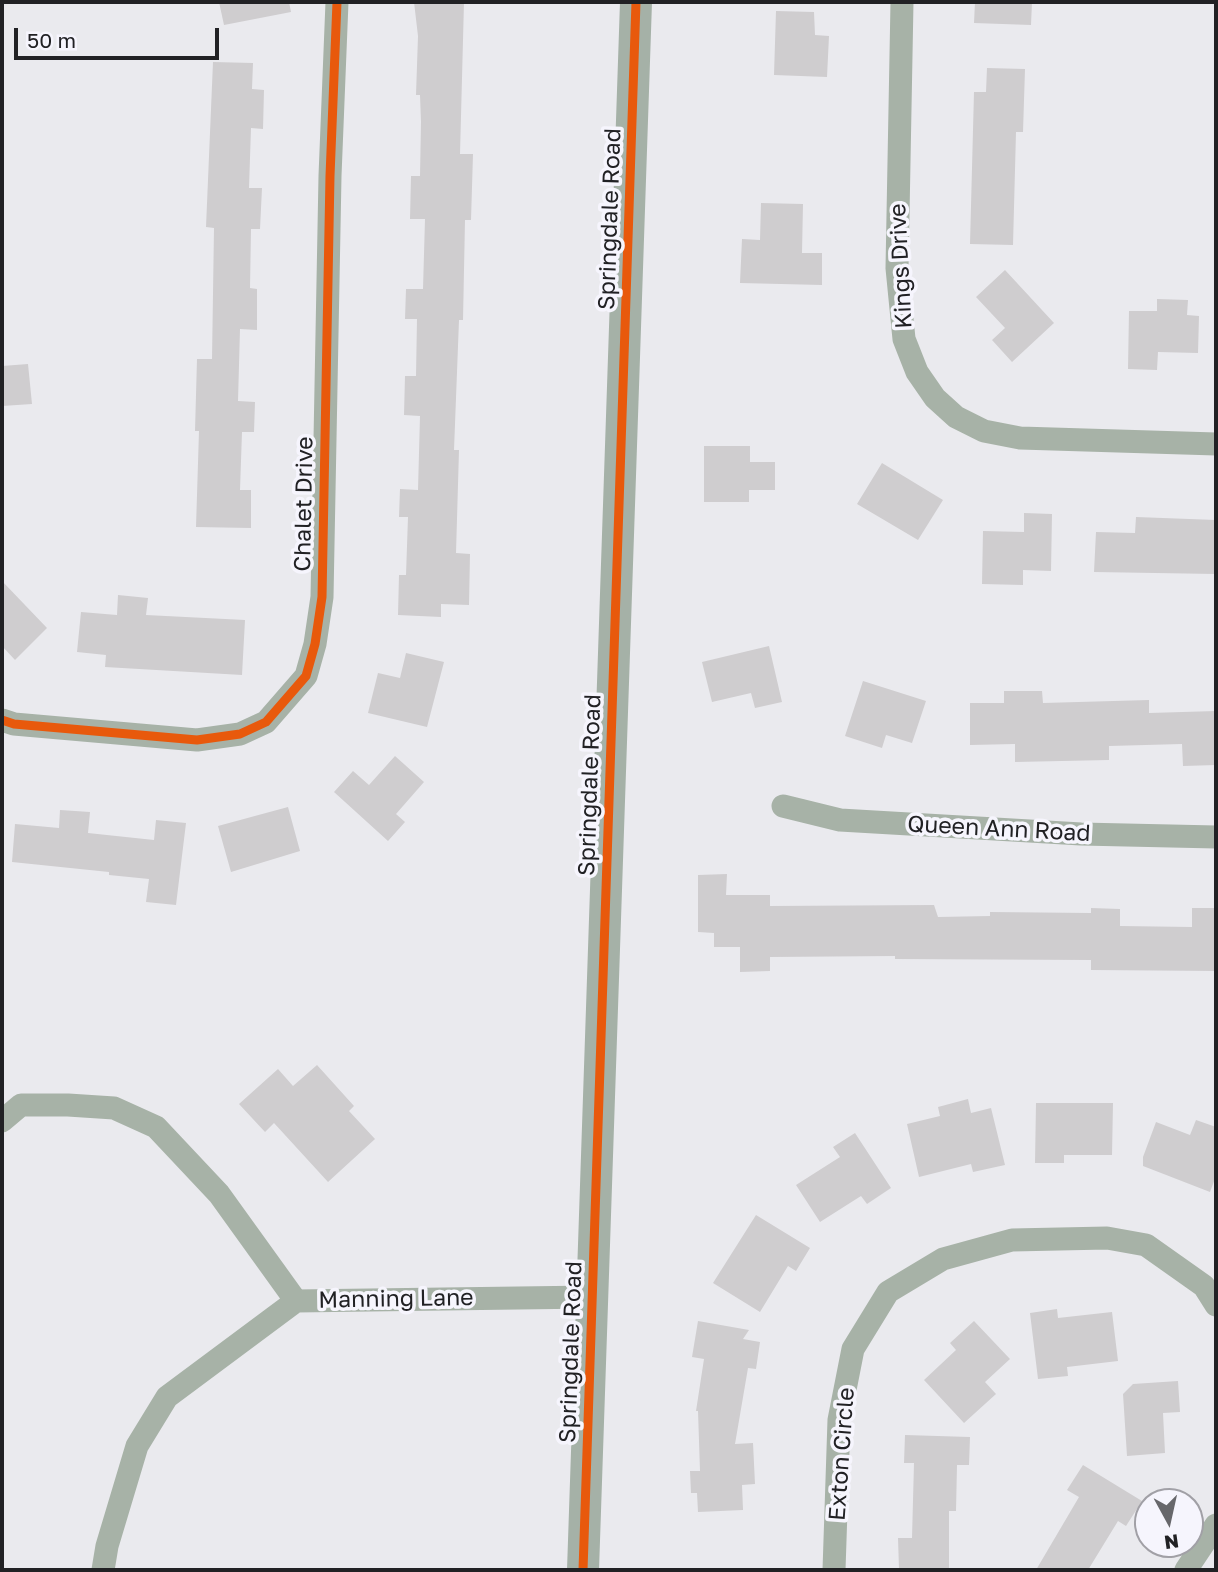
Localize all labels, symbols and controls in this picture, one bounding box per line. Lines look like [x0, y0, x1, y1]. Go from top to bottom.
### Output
scale bar [18, 14, 222, 58]
text: 50 m [27, 27, 76, 53]
street label: Springdale Road [593, 128, 627, 310]
street label: Kings Drive [884, 203, 918, 329]
street label: Chalet Drive [289, 436, 319, 572]
street label: Springdale Road [573, 694, 607, 876]
street label: Queen Ann Road [907, 810, 1091, 848]
street label: Springdale Road [554, 1261, 588, 1443]
street label: Manning Lane [318, 1284, 474, 1314]
street label: Exton Circle [824, 1386, 860, 1522]
north arrow [1134, 1488, 1204, 1558]
text: N [1163, 1530, 1180, 1555]

